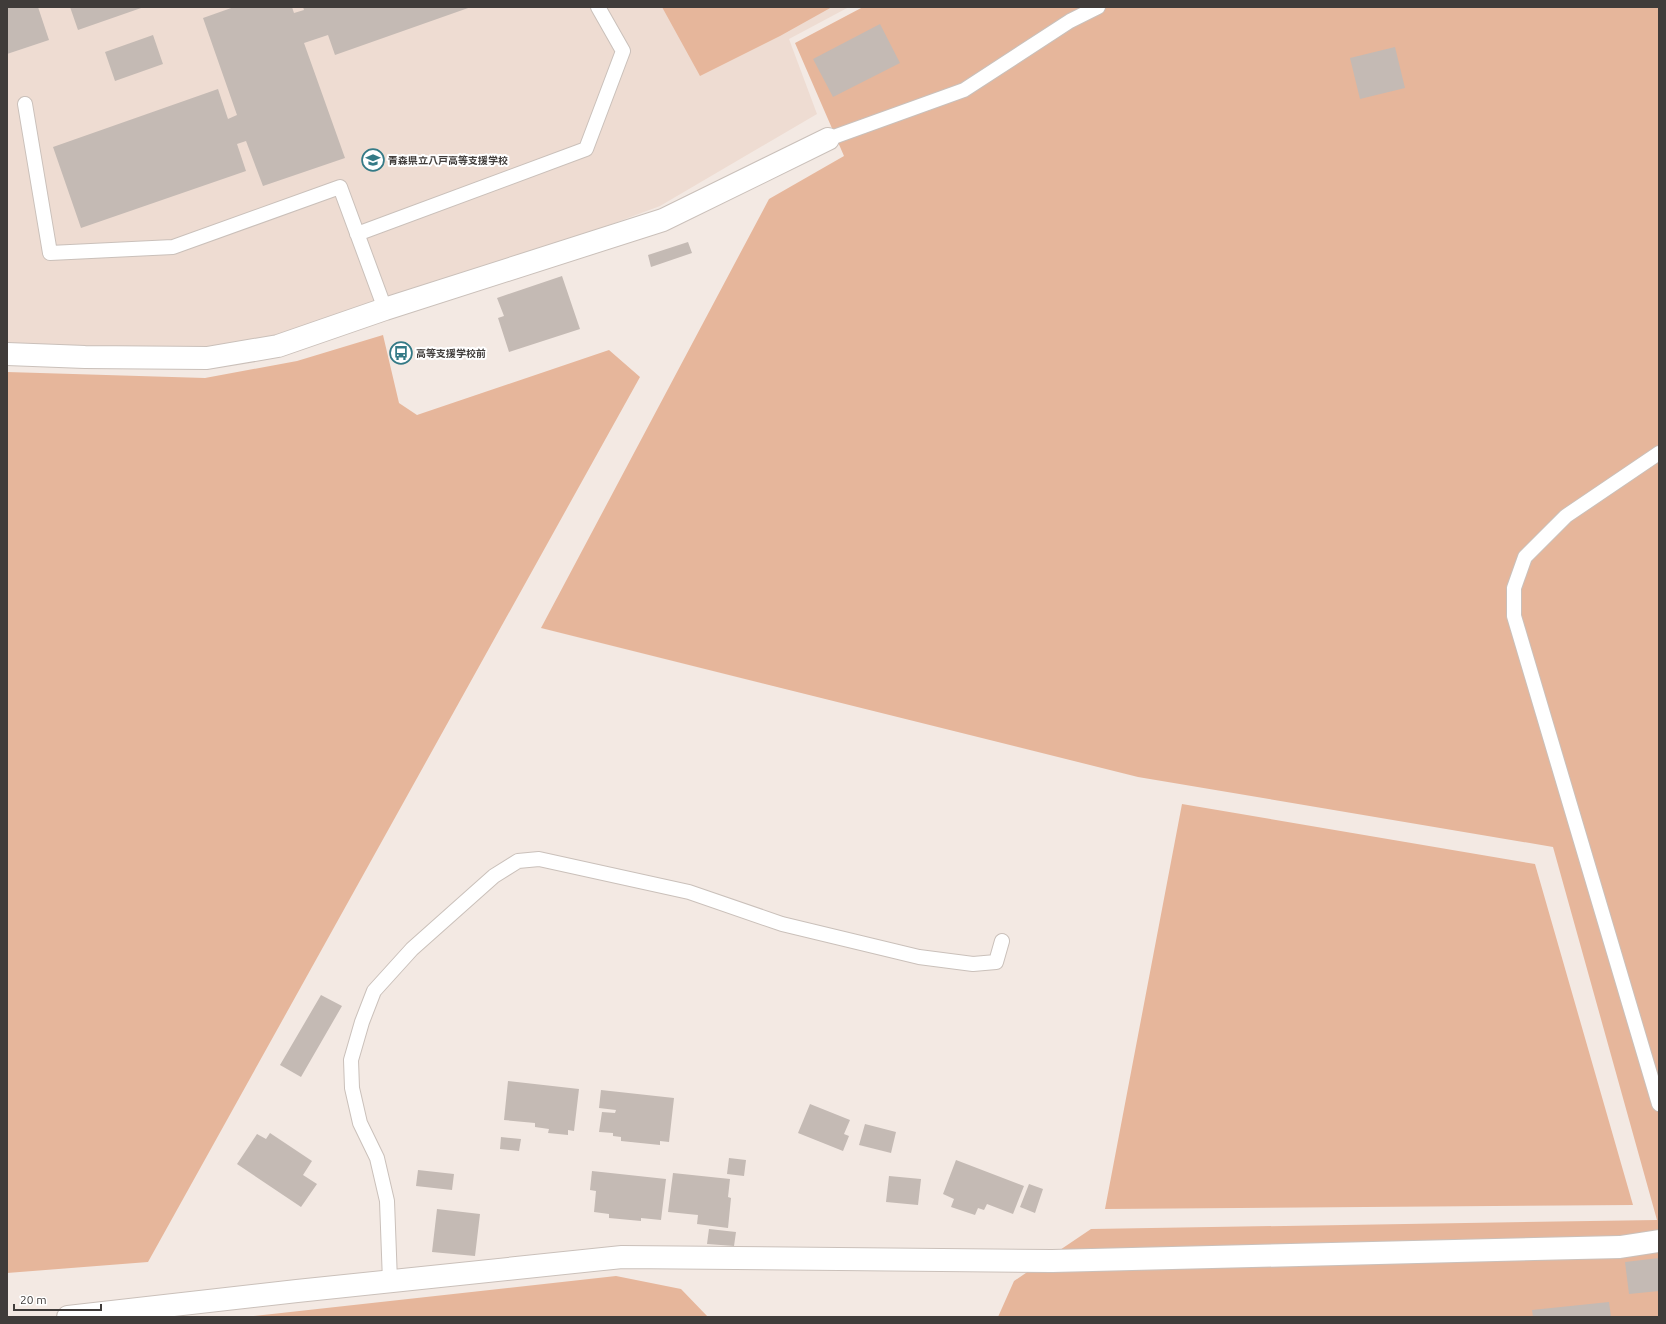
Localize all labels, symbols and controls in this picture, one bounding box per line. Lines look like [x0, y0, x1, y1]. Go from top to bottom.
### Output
school or university icon: 青森県立八戸高等支援学校 [360, 147, 386, 173]
place label: 青森県立八戸高等支援学校 [388, 155, 508, 166]
bus stop icon: 高等支援学校前 [388, 340, 414, 366]
place label: 高等支援学校前 [416, 348, 486, 359]
scale bar [14, 1286, 101, 1312]
text: 20 m [20, 1293, 47, 1306]

